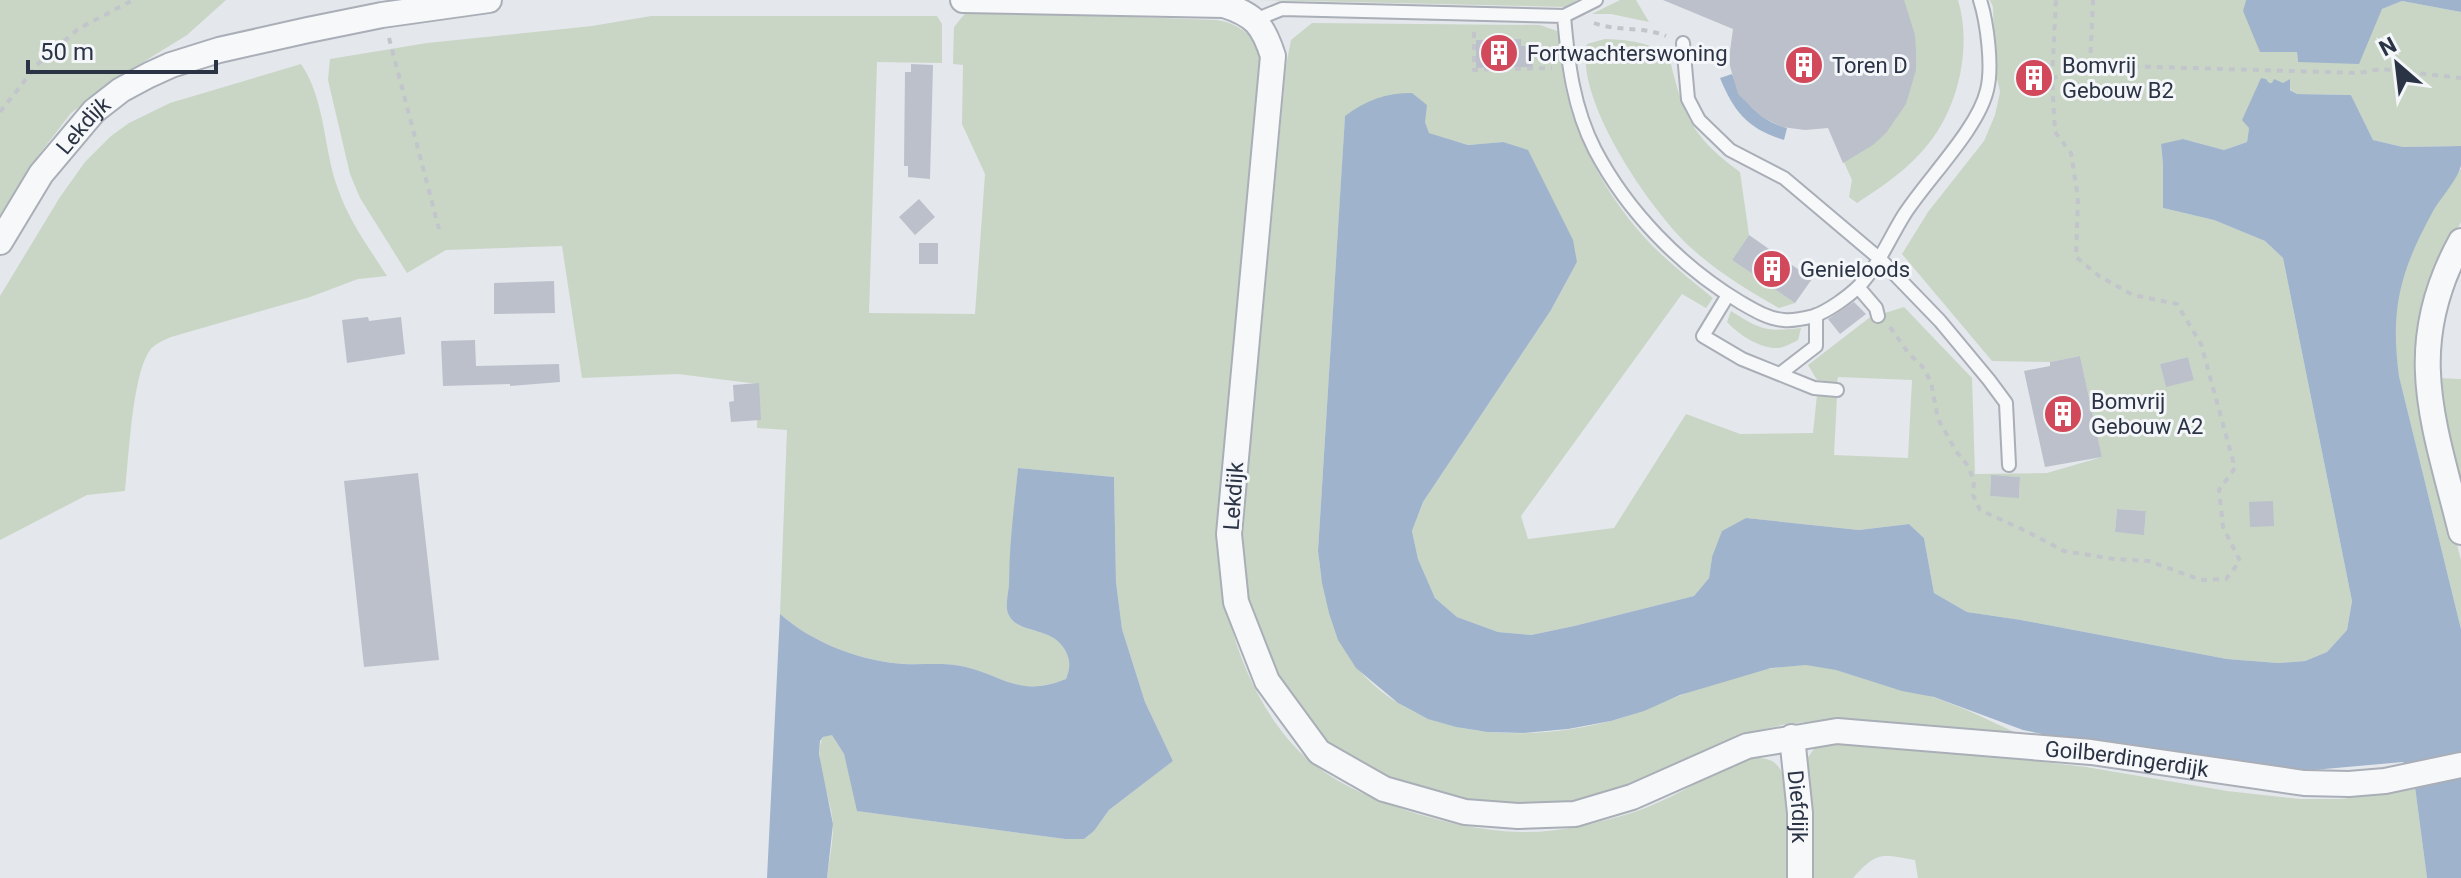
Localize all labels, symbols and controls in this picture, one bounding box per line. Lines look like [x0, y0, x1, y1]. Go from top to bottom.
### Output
scale bar [28, 24, 216, 74]
north arrow [2357, 24, 2437, 104]
building icon: Fortwachterswoning [1478, 32, 1520, 74]
text: N [2375, 32, 2401, 61]
text: 50 m [40, 38, 94, 66]
place label: Fortwachterswoning [1527, 41, 1728, 66]
building icon: Toren D [1783, 44, 1825, 86]
place label: Toren D [1832, 53, 1908, 78]
place label: Bomvrij Gebouw B2 [2062, 53, 2174, 103]
building icon: Bomvrij Gebouw B2 [2013, 57, 2055, 99]
street label: Lekdijk [51, 91, 116, 159]
building icon: Genieloods [1751, 248, 1793, 290]
place label: Genieloods [1800, 257, 1910, 282]
place label: Bomvrij Gebouw A2 [2091, 389, 2203, 439]
building icon: Bomvrij Gebouw A2 [2042, 393, 2084, 435]
street label: Lekdijk [1219, 460, 1248, 531]
street label: Goilberdingerdijk [2044, 736, 2211, 782]
street label: Diefdijk [1783, 769, 1812, 844]

